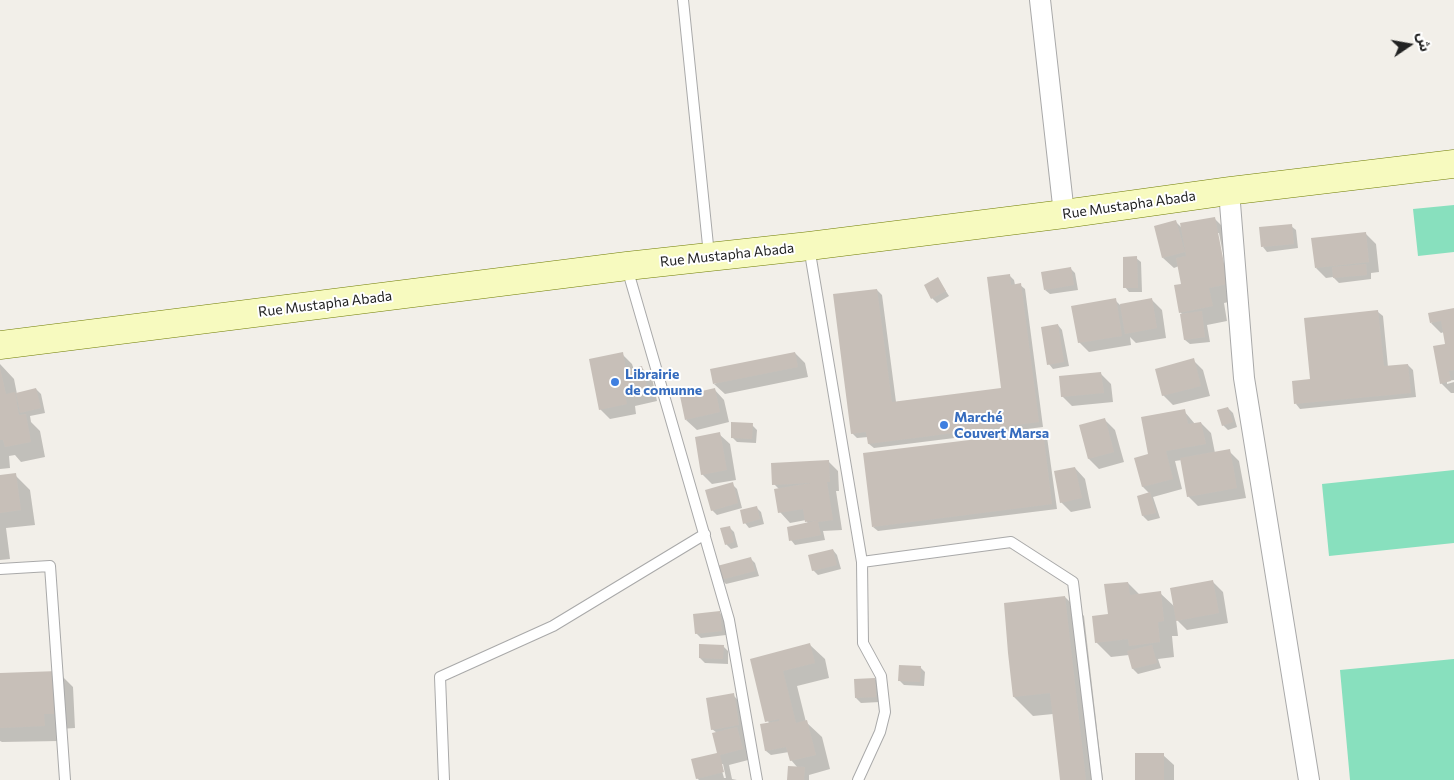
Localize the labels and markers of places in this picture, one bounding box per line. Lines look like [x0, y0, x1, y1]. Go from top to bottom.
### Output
place label: Librairie de comunne [625, 366, 702, 398]
marker: Librairie de comunne [609, 376, 621, 388]
place label: Marché Couvert Marsa [954, 409, 1049, 442]
marker: Marché Couvert Marsa [938, 419, 950, 431]

